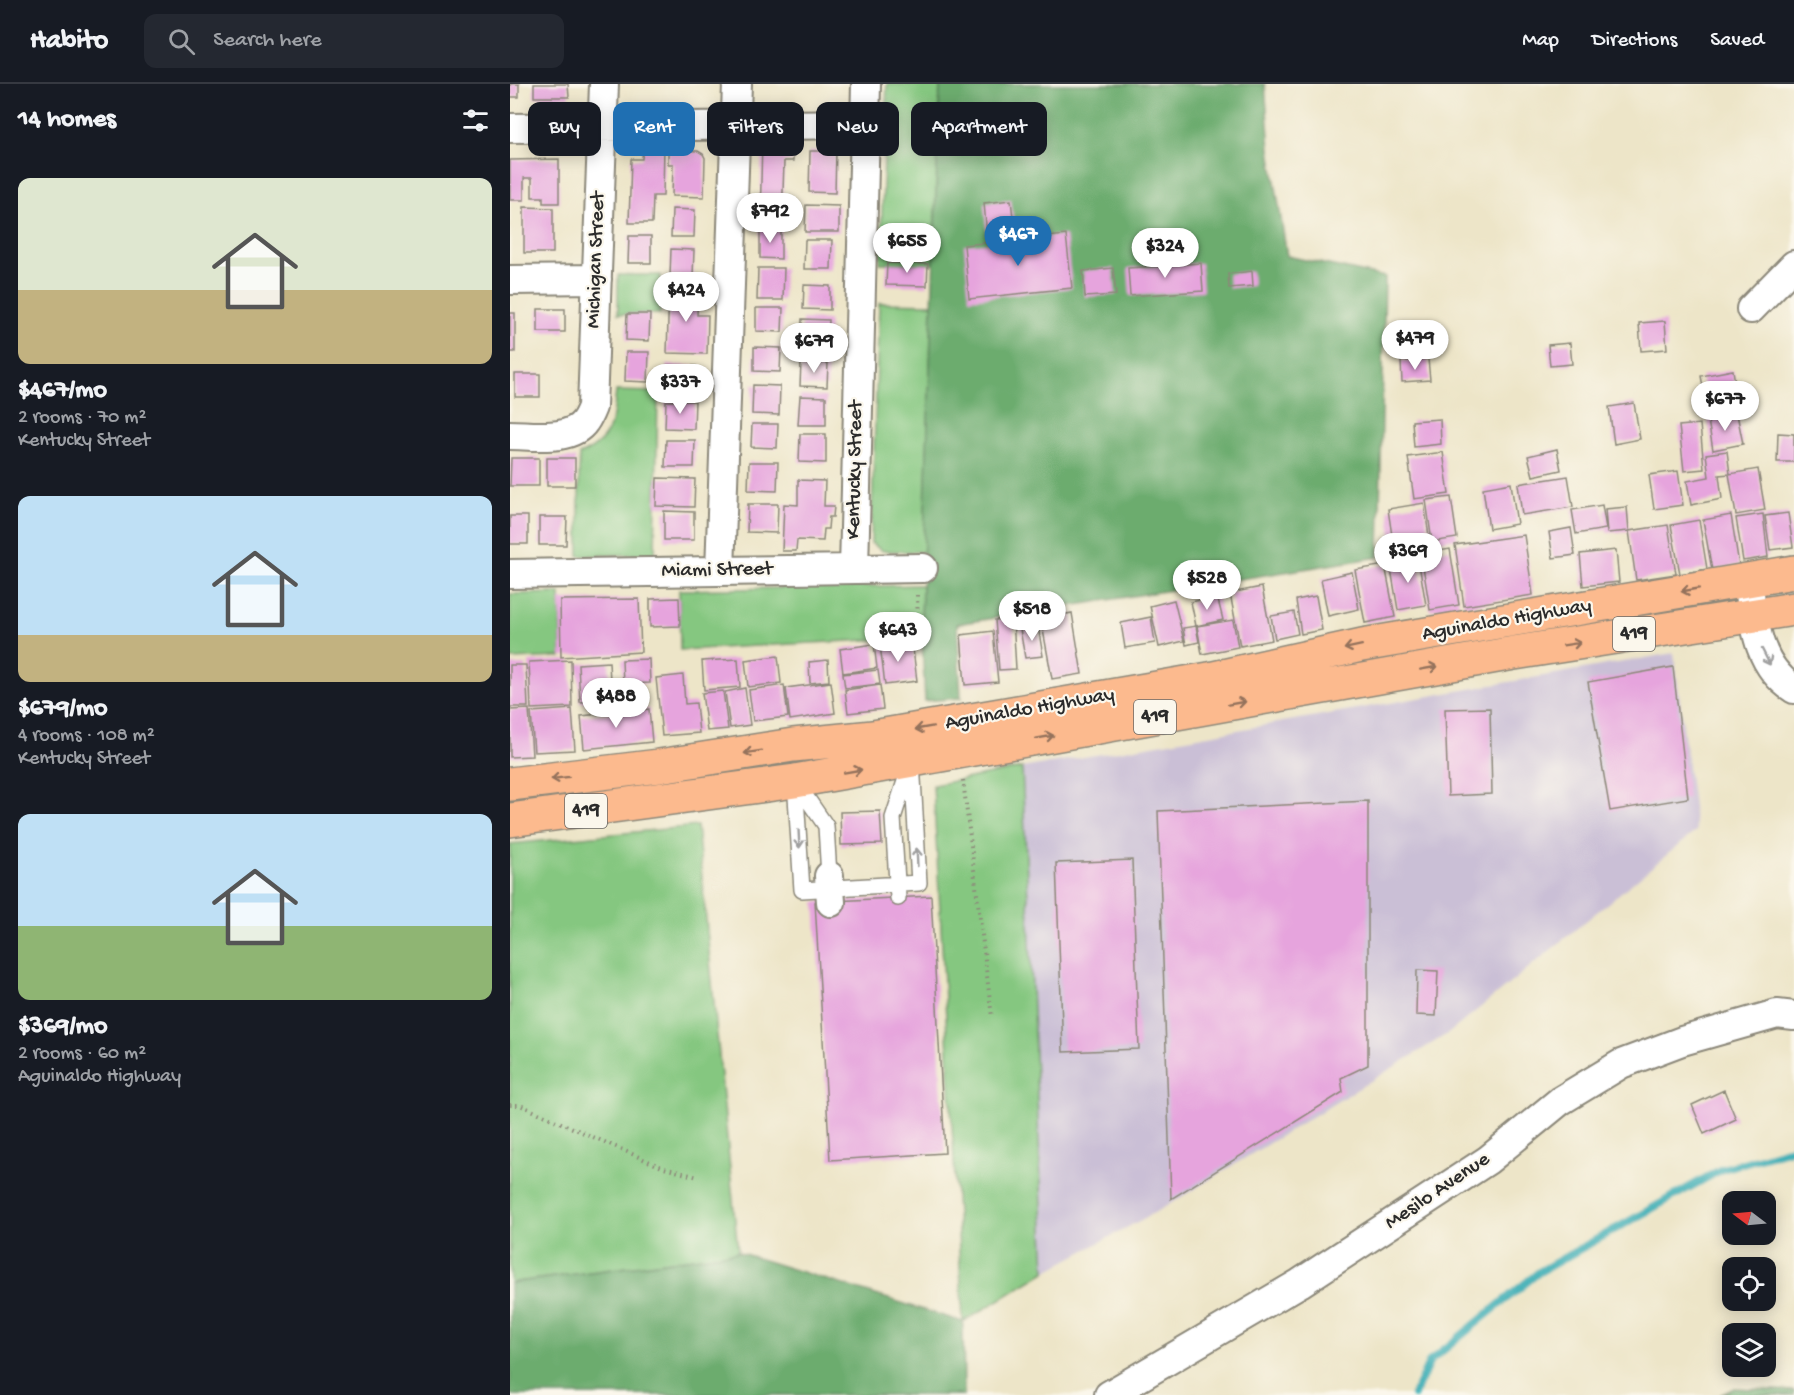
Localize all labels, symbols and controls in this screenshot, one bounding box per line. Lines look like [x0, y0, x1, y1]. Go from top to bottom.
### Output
search box [144, 14, 564, 68]
text: Habito [30, 25, 108, 58]
icon: search [165, 25, 198, 58]
text: Search here [213, 28, 322, 54]
text: Map [1522, 29, 1559, 54]
text: Directions [1592, 29, 1677, 54]
text: Saved [1710, 29, 1764, 54]
chip: Buy [528, 102, 601, 156]
chip: Rent [613, 102, 695, 156]
chip: Filters [707, 102, 804, 156]
chip: New [816, 102, 899, 156]
chip: Apartment [911, 102, 1047, 156]
icon: filters [459, 104, 492, 137]
text: 14 homes [18, 105, 116, 136]
street label: Michigan Street [582, 189, 612, 329]
pin: $792 [734, 193, 806, 244]
text: $792 [750, 201, 790, 224]
pin: $467 [982, 216, 1054, 267]
icon: home [201, 217, 309, 325]
pin: $655 [871, 223, 943, 274]
text: $467 [999, 224, 1037, 247]
pin: $324 [1129, 228, 1201, 279]
text: $655 [887, 231, 927, 254]
text: $324 [1146, 236, 1184, 259]
pin: $424 [650, 272, 722, 323]
text: $424 [667, 280, 705, 303]
pin: $479 [1379, 320, 1451, 371]
pin: $679 [778, 323, 850, 374]
text: $479 [1396, 328, 1434, 351]
text: $679 [794, 331, 834, 354]
pin: $337 [644, 364, 716, 415]
text: $337 [660, 372, 700, 395]
text: $467/mo [18, 376, 107, 407]
pin: $677 [1689, 381, 1761, 432]
text: $677 [1705, 389, 1745, 412]
street label: Kentucky Street [842, 398, 870, 540]
text: 2 rooms · 70 m² [18, 407, 146, 430]
text: Kentucky Street [18, 430, 150, 453]
pin: $369 [1372, 533, 1444, 584]
icon: home [201, 535, 309, 643]
text: $369 [1388, 541, 1428, 564]
street label: Miami Street [661, 557, 775, 584]
pin: $528 [1171, 560, 1243, 611]
text: $528 [1187, 568, 1227, 591]
one-way arrow [1681, 584, 1701, 595]
pin: $518 [996, 591, 1068, 642]
street label: Aguinaldo Highway [1421, 594, 1593, 648]
text: $518 [1013, 599, 1051, 622]
pin: $643 [862, 612, 934, 663]
road number: 419 [1613, 617, 1655, 651]
text: $643 [879, 620, 917, 643]
one-way arrow [1561, 638, 1581, 649]
one-way arrow [1344, 642, 1364, 653]
one-way arrow [1760, 648, 1772, 666]
one-way arrow [1419, 663, 1438, 674]
pin: $488 [580, 678, 652, 729]
street label: Aguinaldo Highway [944, 683, 1116, 737]
text: $488 [596, 686, 636, 709]
text: $679/mo [18, 694, 108, 725]
one-way arrow [1227, 697, 1246, 708]
road number: 419 [1134, 700, 1176, 734]
one-way arrow [914, 723, 934, 734]
text: 4 rooms · 108 m² [18, 725, 155, 748]
one-way arrow [1035, 731, 1054, 742]
one-way arrow [743, 746, 763, 757]
text: Kentucky Street [18, 748, 150, 771]
one-way arrow [843, 765, 862, 776]
one-way arrow [550, 773, 570, 784]
road number: 419 [565, 794, 607, 828]
one-way arrow [793, 829, 804, 849]
one-way arrow [912, 847, 923, 867]
icon: home [201, 853, 309, 961]
text: $369/mo [18, 1012, 108, 1043]
text: 2 rooms · 60 m² [18, 1043, 146, 1066]
text: Aguinaldo Highway [18, 1066, 181, 1089]
street label: Mesilo Avenue [1381, 1147, 1496, 1236]
north arrow [1722, 1191, 1776, 1245]
map controls [1722, 1191, 1776, 1377]
button: locate [1722, 1257, 1776, 1311]
button: layers [1722, 1323, 1776, 1377]

